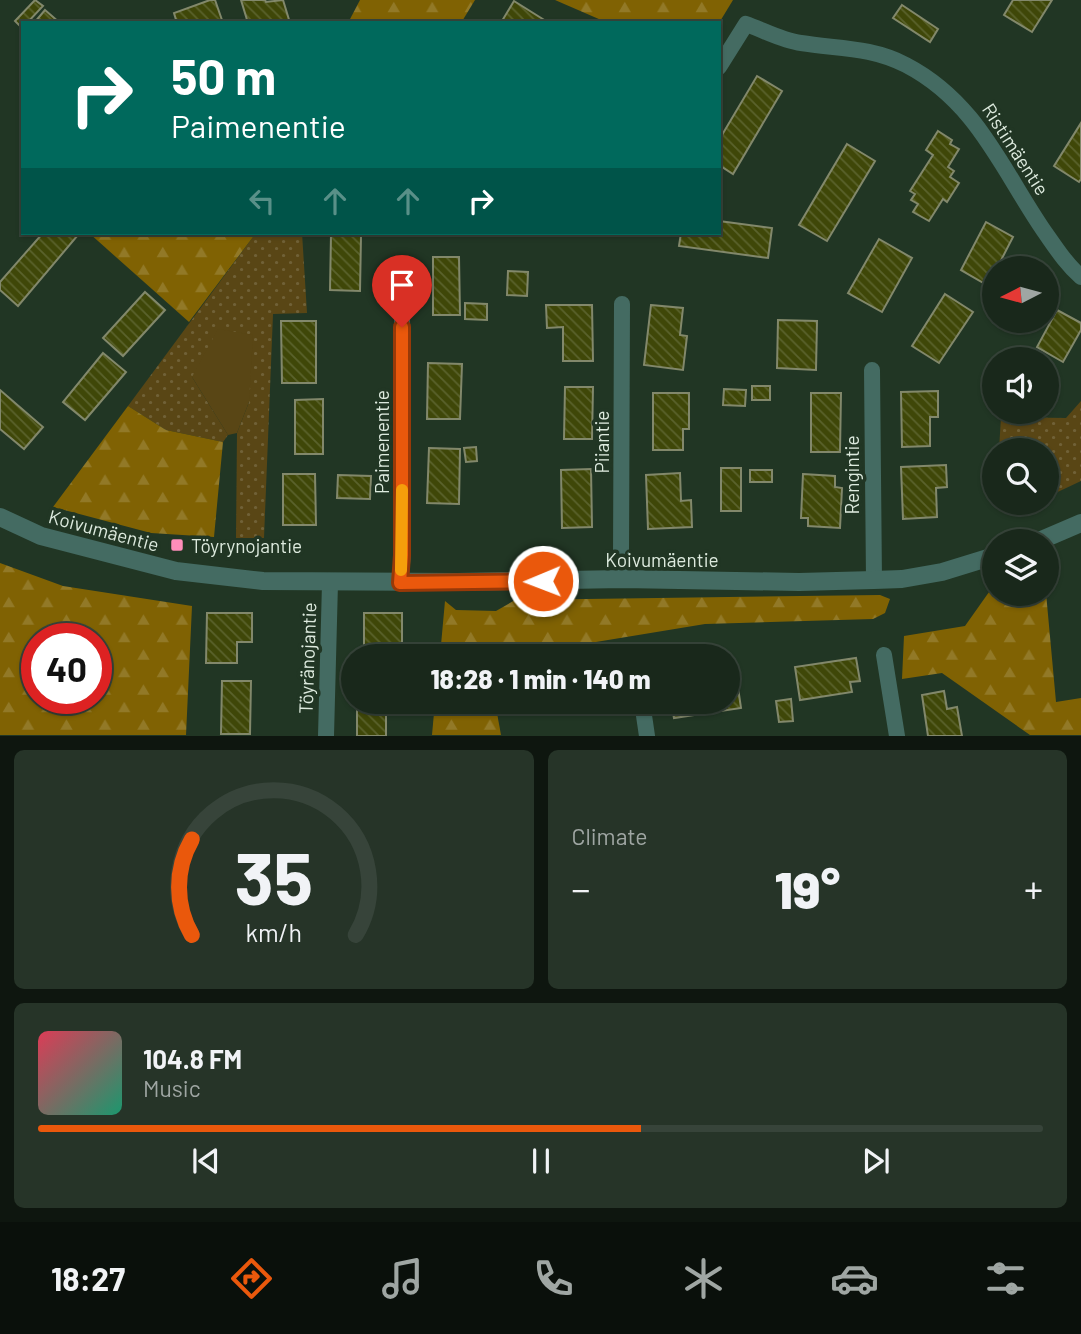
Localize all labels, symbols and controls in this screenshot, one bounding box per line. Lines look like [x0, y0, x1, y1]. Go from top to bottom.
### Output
text: 50 m [171, 46, 276, 105]
icon: right [56, 49, 147, 140]
street label: Ristimäentie [978, 99, 1054, 199]
text: Paimenentie [171, 106, 346, 144]
icon: left [243, 182, 281, 220]
icon: ahead [316, 182, 354, 220]
icon: ahead [389, 182, 427, 220]
icon: right [462, 182, 500, 220]
pin [372, 255, 432, 327]
north arrow [982, 256, 1059, 332]
map controls [982, 256, 1059, 606]
icon: arrive [383, 266, 421, 304]
button: sound [982, 347, 1059, 424]
street label: Paimenentie [370, 390, 393, 494]
street label: Piiantie [590, 411, 613, 473]
street label: Rengintie [840, 435, 863, 515]
button: search [982, 438, 1059, 515]
street label: Koivumäentie [46, 504, 162, 556]
button: layers [982, 529, 1059, 606]
place label: Töyrynojantie [191, 534, 302, 557]
marker: Töyrynojantie [169, 537, 185, 553]
position arrow [506, 544, 580, 618]
street label: Koivumäentie [605, 548, 719, 571]
street label: Töyränojantie [294, 602, 320, 714]
speed limit sign: 40 [21, 623, 112, 714]
text: 18:28 · 1 min · 140 m [430, 663, 651, 694]
text: Climate [572, 822, 648, 850]
text: 35 [234, 833, 313, 921]
text: 19° [774, 857, 840, 919]
text: − [572, 865, 591, 911]
text: + [1024, 865, 1043, 911]
text: km/h [245, 917, 302, 947]
text: 104.8 FM [143, 1043, 242, 1074]
text: Music [143, 1074, 201, 1102]
icon: previous [187, 1142, 225, 1180]
icon: pause [522, 1142, 560, 1180]
icon: next [857, 1142, 895, 1180]
icon: directions [227, 1254, 276, 1303]
icon: music [378, 1254, 427, 1303]
icon: phone [529, 1254, 578, 1303]
icon: climate [679, 1254, 728, 1303]
icon: car [830, 1254, 879, 1303]
icon: filters [981, 1254, 1030, 1303]
text: 18:27 [51, 1259, 125, 1297]

